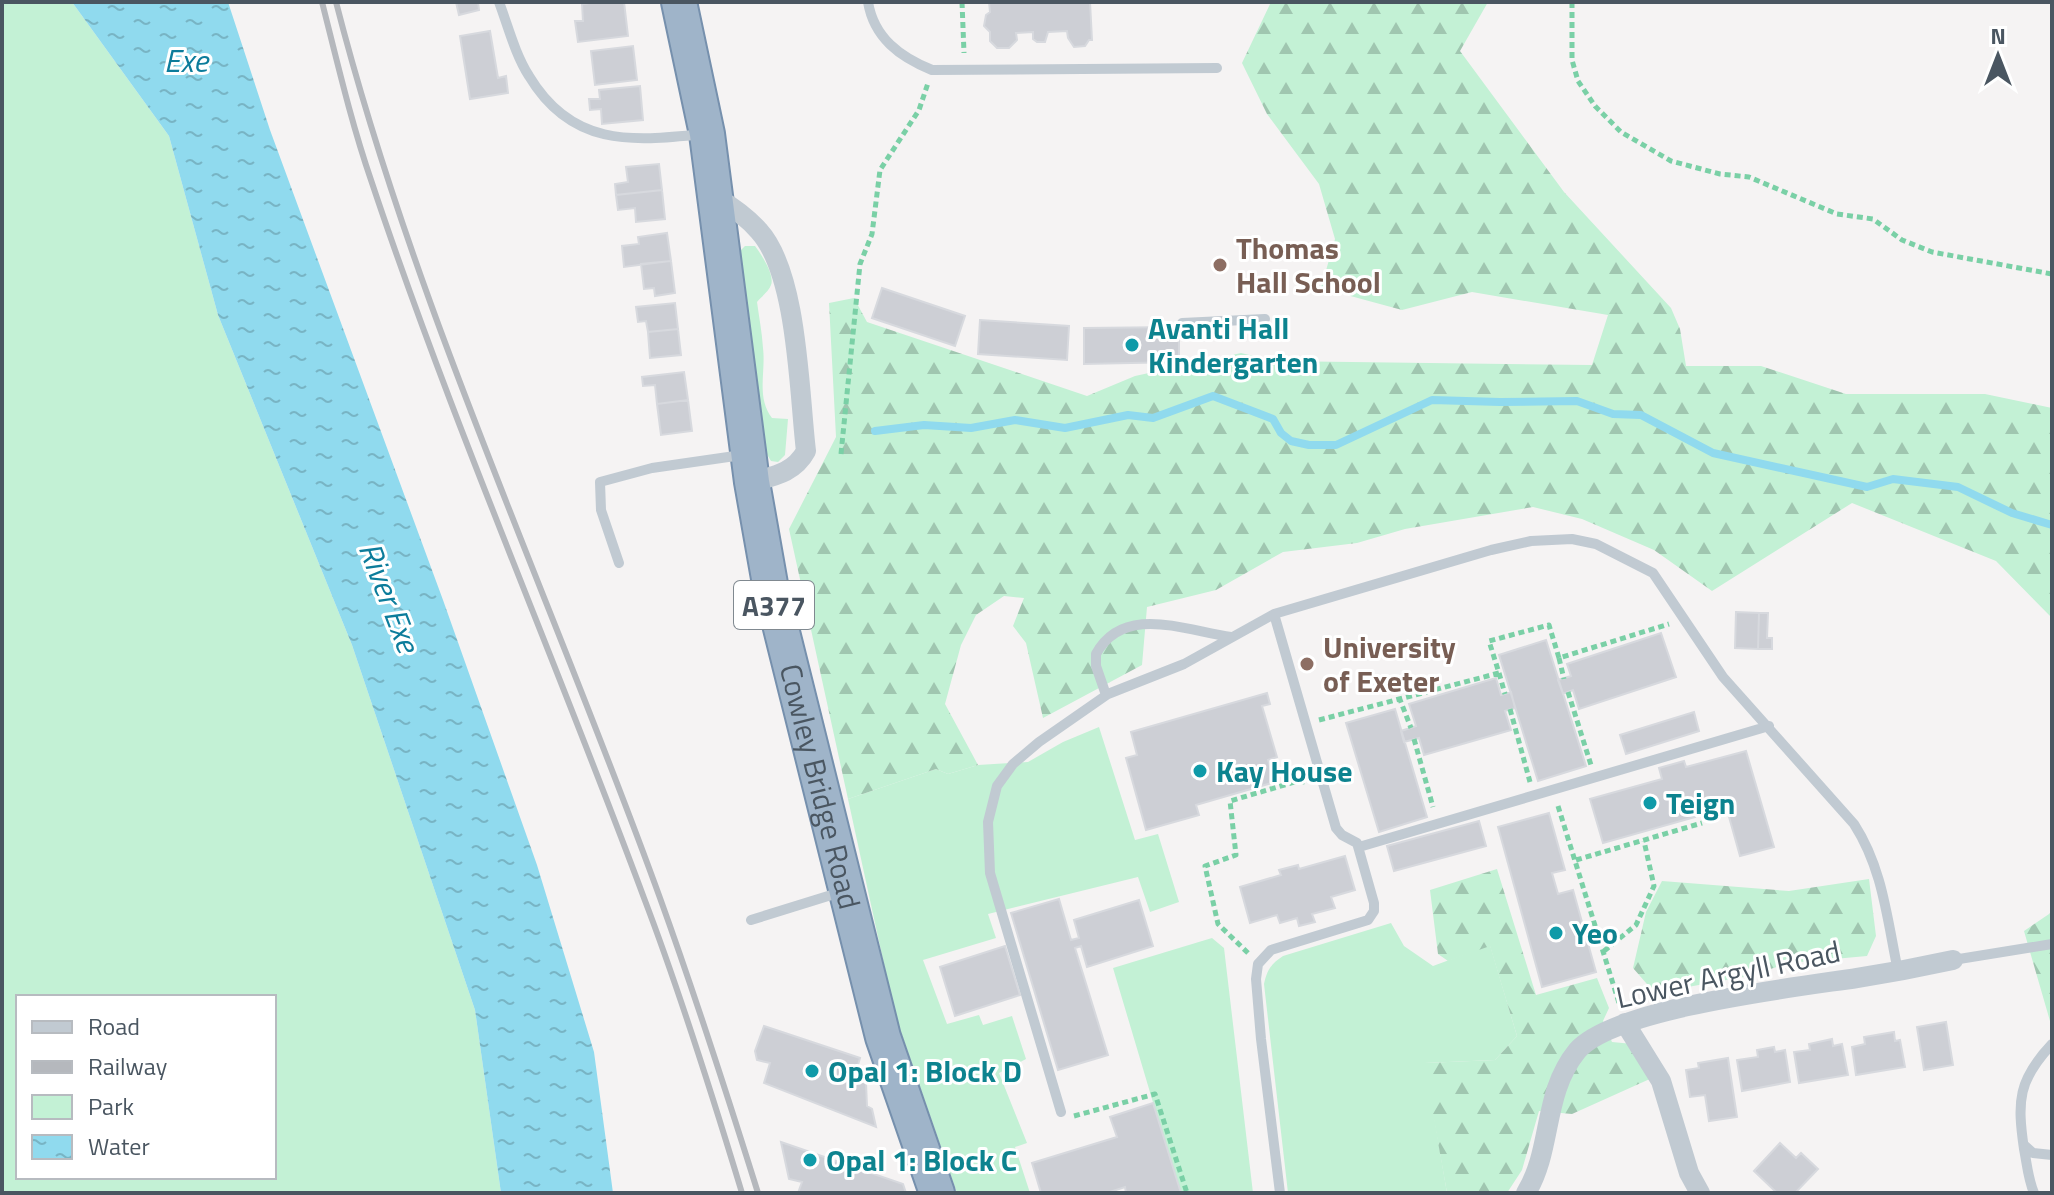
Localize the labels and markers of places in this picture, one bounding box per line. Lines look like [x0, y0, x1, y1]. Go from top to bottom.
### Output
place label: Thomas Hall School [1236, 225, 1381, 305]
marker: Thomas Hall School [1211, 256, 1229, 274]
place label: Avanti Hall Kindergarten [1148, 305, 1318, 385]
marker: Avanti Hall Kindergarten [1123, 336, 1141, 354]
place label: University of Exeter [1323, 624, 1456, 704]
marker: University of Exeter [1298, 655, 1316, 673]
place label: Kay House [1216, 748, 1353, 794]
marker: Kay House [1191, 762, 1209, 780]
place label: Teign [1666, 780, 1735, 826]
marker: Teign [1641, 794, 1659, 812]
place label: Yeo [1572, 910, 1618, 956]
marker: Yeo [1547, 924, 1565, 942]
place label: Opal 1: Block D [828, 1048, 1022, 1094]
marker: Opal 1: Block D [803, 1062, 821, 1080]
place label: Opal 1: Block C [826, 1137, 1017, 1183]
marker: Opal 1: Block C [801, 1151, 819, 1169]

